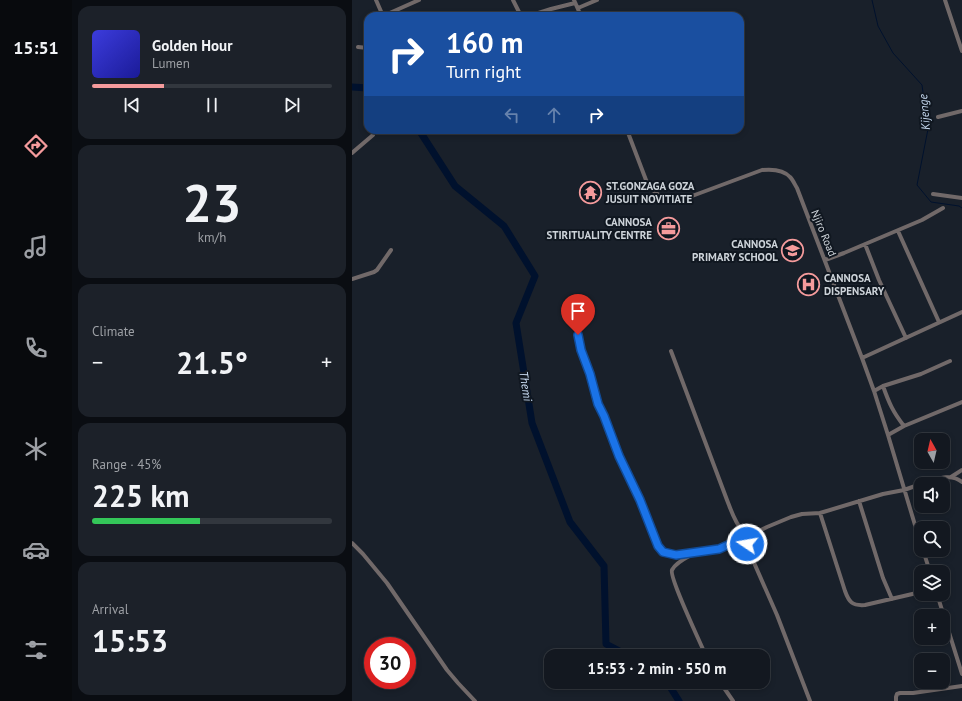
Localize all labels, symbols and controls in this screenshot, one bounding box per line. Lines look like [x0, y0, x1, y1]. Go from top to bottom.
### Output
text: 160 m [446, 24, 523, 61]
icon: right [380, 28, 432, 80]
text: 15:51 [13, 36, 59, 59]
text: Golden Hour [152, 36, 232, 55]
text: Lumen [152, 55, 190, 72]
text: Turn right [446, 60, 521, 83]
water label: Kijenge [915, 93, 933, 131]
icon: previous [121, 94, 143, 116]
icon: pause [201, 94, 223, 116]
icon: next [281, 94, 303, 116]
icon: left [501, 104, 523, 126]
icon: ahead [543, 104, 565, 126]
icon: right [585, 104, 607, 126]
icon: directions [22, 132, 50, 160]
text: 23 [183, 169, 241, 236]
temple icon: ST.GONZAGA GOZA JUSUIT NOVITIATE [577, 179, 603, 205]
place label: ST.GONZAGA GOZA JUSUIT NOVITIATE [605, 179, 695, 206]
street label: Njiro Road [808, 208, 840, 258]
place label: CANNOSA STIRITUALITY CENTRE [546, 215, 652, 242]
office icon: CANNOSA STIRITUALITY CENTRE [655, 215, 681, 241]
text: km/h [198, 229, 226, 246]
icon: music [22, 233, 50, 261]
place label: CANNOSA PRIMARY SCHOOL [692, 237, 778, 264]
school or university icon: CANNOSA PRIMARY SCHOOL [780, 237, 806, 263]
hospital icon: CANNOSA DISPENSARY [796, 271, 822, 297]
place label: CANNOSA DISPENSARY [824, 271, 885, 298]
pin [561, 294, 595, 335]
icon: arrive [567, 300, 589, 322]
text: Climate [92, 323, 135, 340]
icon: phone [22, 334, 50, 362]
text: 21.5° [176, 343, 248, 382]
text: − [92, 348, 103, 376]
text: + [321, 348, 332, 376]
water label: Themi [516, 370, 536, 403]
north arrow [914, 433, 950, 469]
map controls [914, 433, 950, 689]
icon: climate [22, 435, 50, 463]
text: Range · 45% [92, 456, 161, 473]
text: 225 km [92, 476, 190, 515]
button: sound [914, 477, 950, 513]
button: search [914, 521, 950, 557]
position arrow [726, 523, 768, 565]
icon: car [22, 536, 50, 564]
button: layers [914, 565, 950, 601]
text: Arrival [92, 601, 128, 618]
button: + [914, 609, 950, 645]
text: 15:53 [92, 621, 168, 660]
icon: filters [22, 636, 50, 664]
speed limit sign: 30 [364, 637, 416, 689]
button: − [914, 653, 950, 689]
text: 15:53 · 2 min · 550 m [588, 659, 726, 678]

